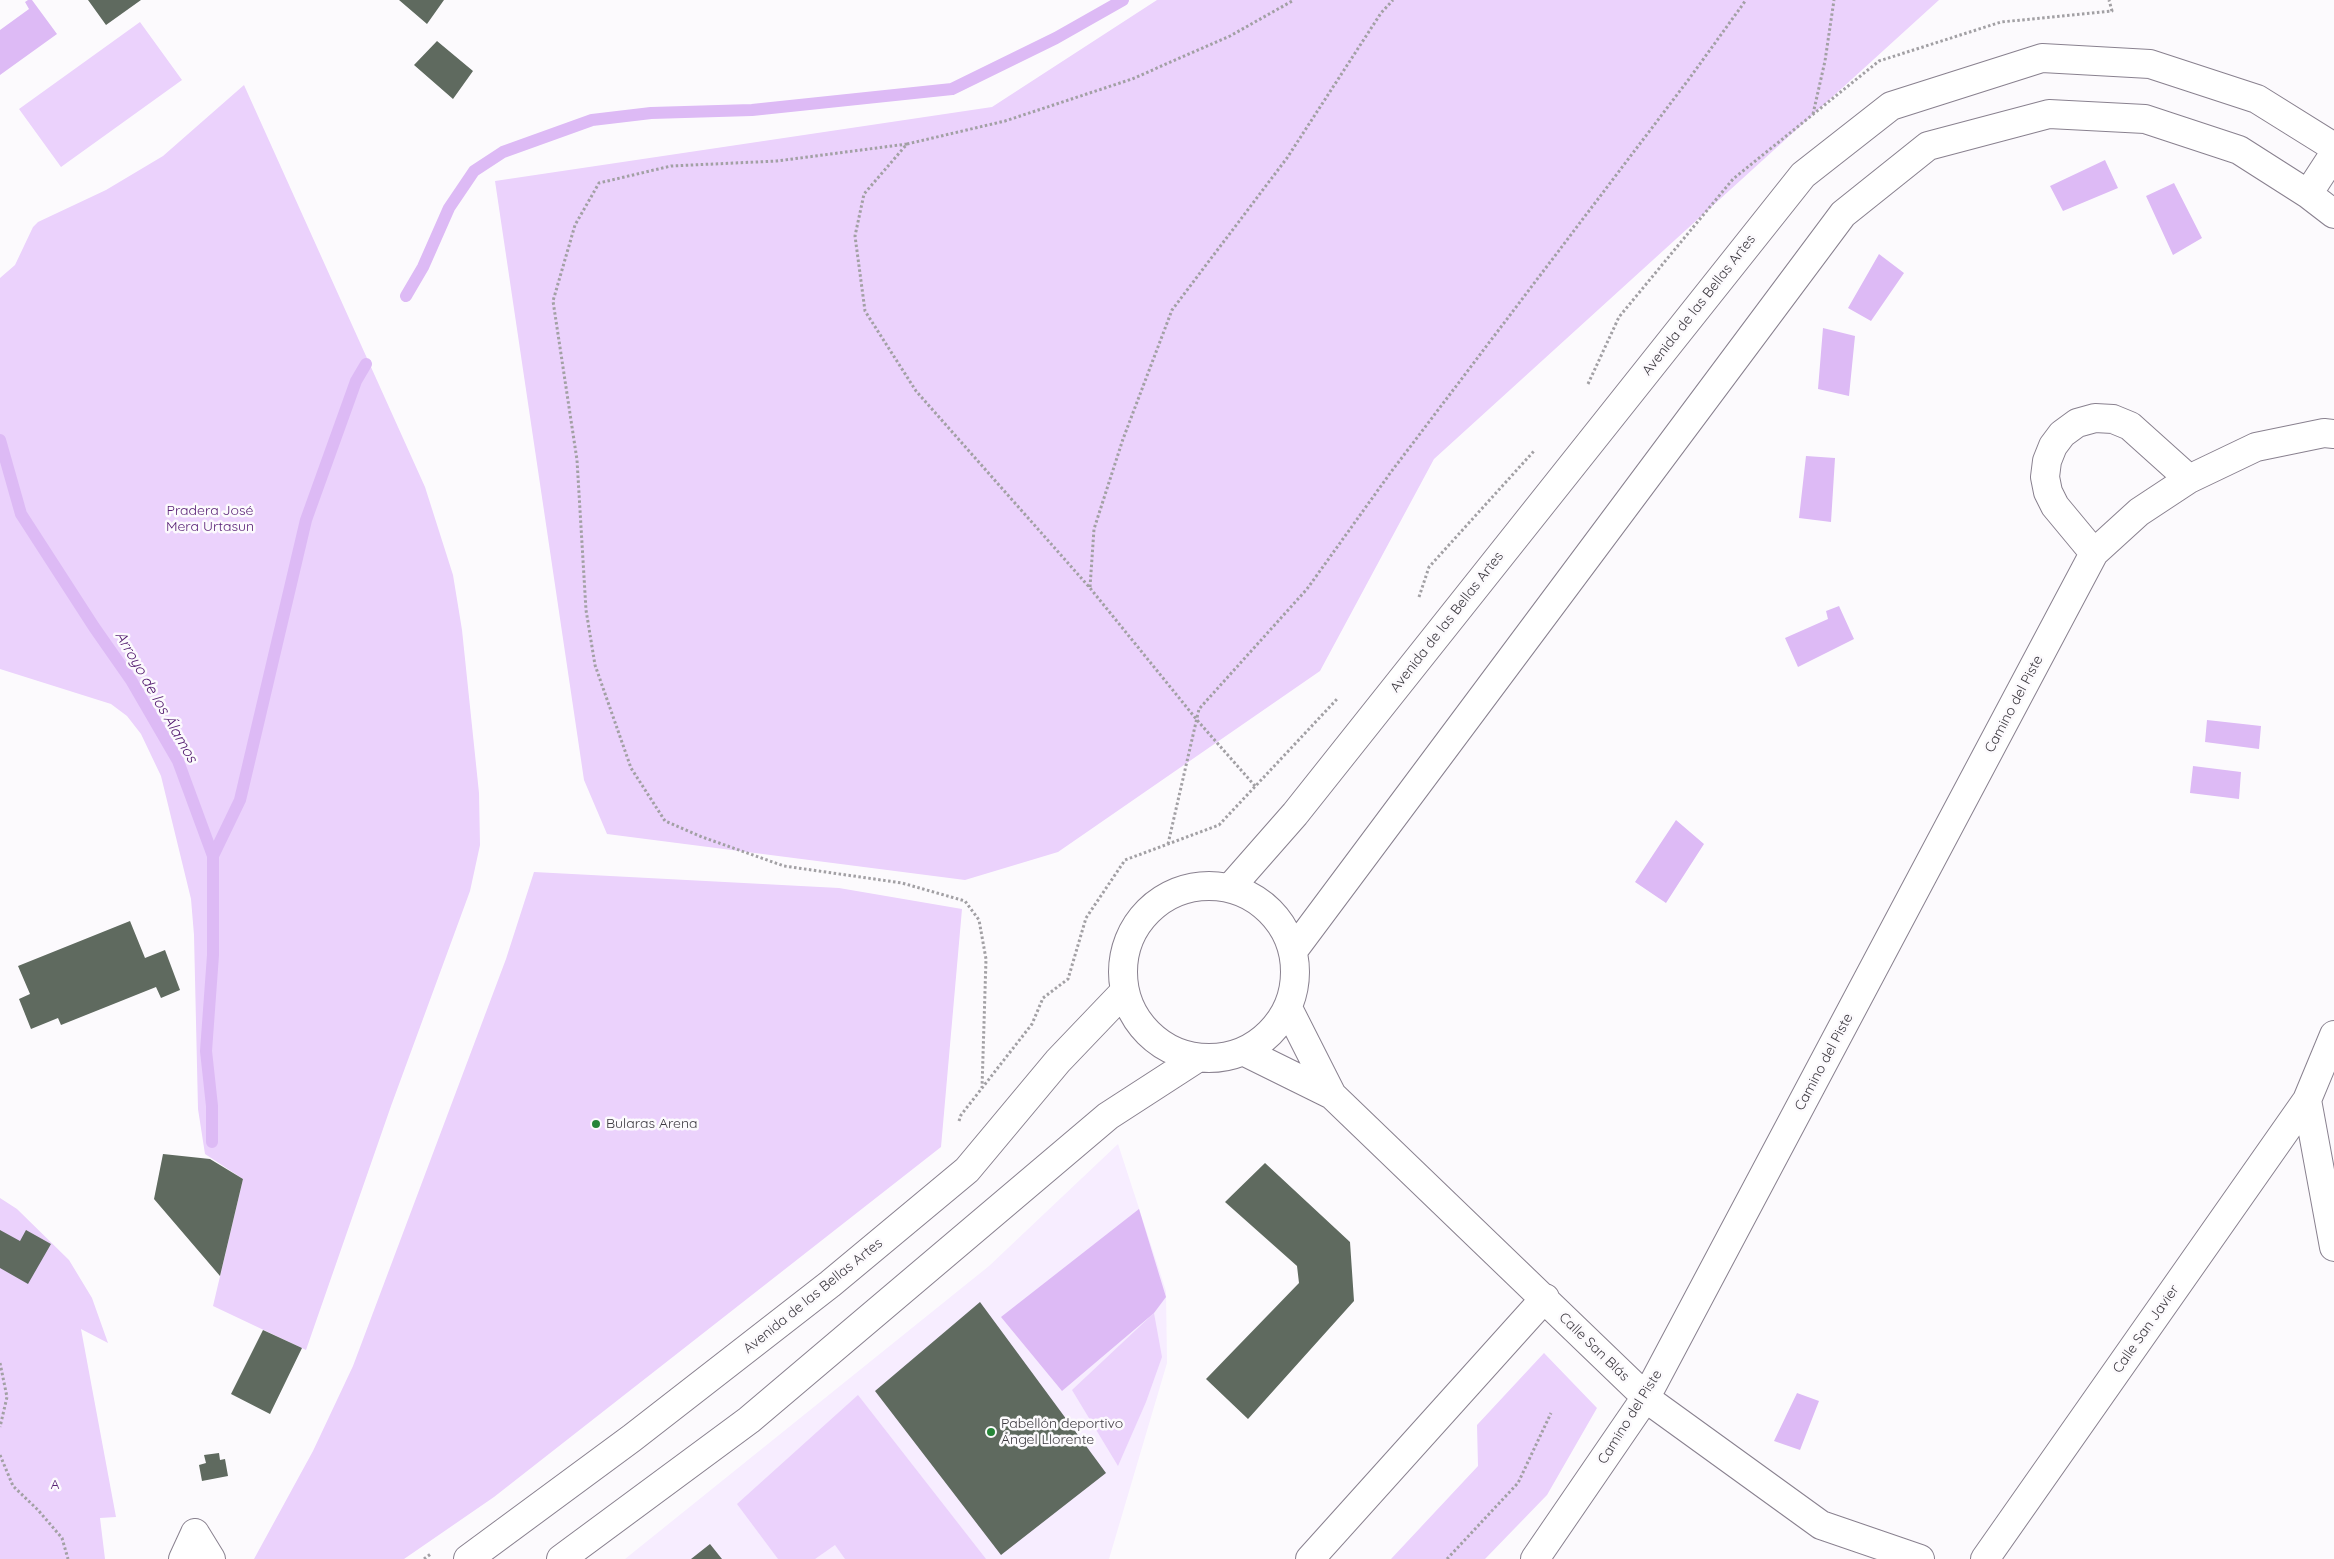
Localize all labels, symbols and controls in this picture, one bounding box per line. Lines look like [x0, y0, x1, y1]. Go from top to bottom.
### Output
street label: Avenida de las Bellas Artes [1639, 231, 1759, 379]
park label: Pradera José Mera Urtasun [166, 503, 254, 536]
street label: Avenida de las Bellas Artes [1387, 548, 1507, 696]
water label: Arroyo de los Álamos [111, 628, 201, 766]
street label: Camino del Piste [1981, 653, 2047, 755]
street label: Camino del Piste [1791, 1011, 1857, 1113]
place label: Bularas Arena [606, 1116, 698, 1132]
marker: Bularas Arena [590, 1118, 602, 1130]
street label: Avenida de las Bellas Artes [740, 1235, 886, 1357]
street label: Calle San Javier [2109, 1282, 2183, 1376]
street label: Calle San Blás [1555, 1309, 1633, 1385]
street label: Camino del Piste [1594, 1367, 1666, 1467]
place label: Pabellón deportivo Ángel Llorente [1001, 1416, 1123, 1448]
marker: Pabellón deportivo Ángel Llorente [985, 1426, 997, 1438]
park label: A [50, 1477, 60, 1493]

